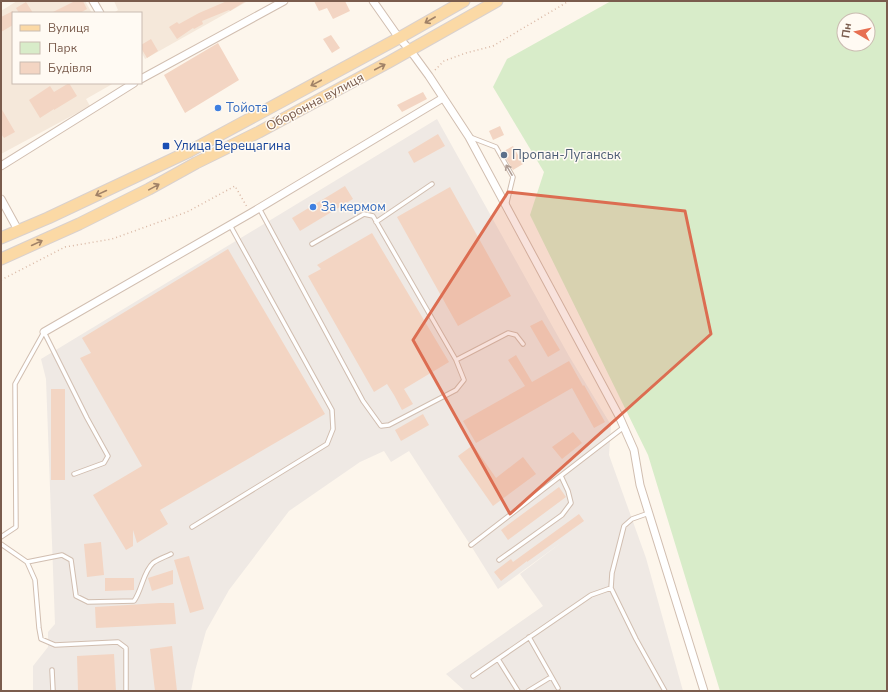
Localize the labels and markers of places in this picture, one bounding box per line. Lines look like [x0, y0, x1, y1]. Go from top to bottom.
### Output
place label: Тойота [226, 99, 268, 117]
marker: Тойота [213, 103, 223, 113]
place label: Улица Верещагина [173, 137, 291, 155]
marker: Улица Верещагина [161, 141, 171, 151]
place label: Пропан-Луганськ [512, 146, 621, 164]
marker: Пропан-Луганськ [499, 150, 509, 160]
place label: За кермом [321, 198, 386, 216]
marker: За кермом [308, 202, 318, 212]

